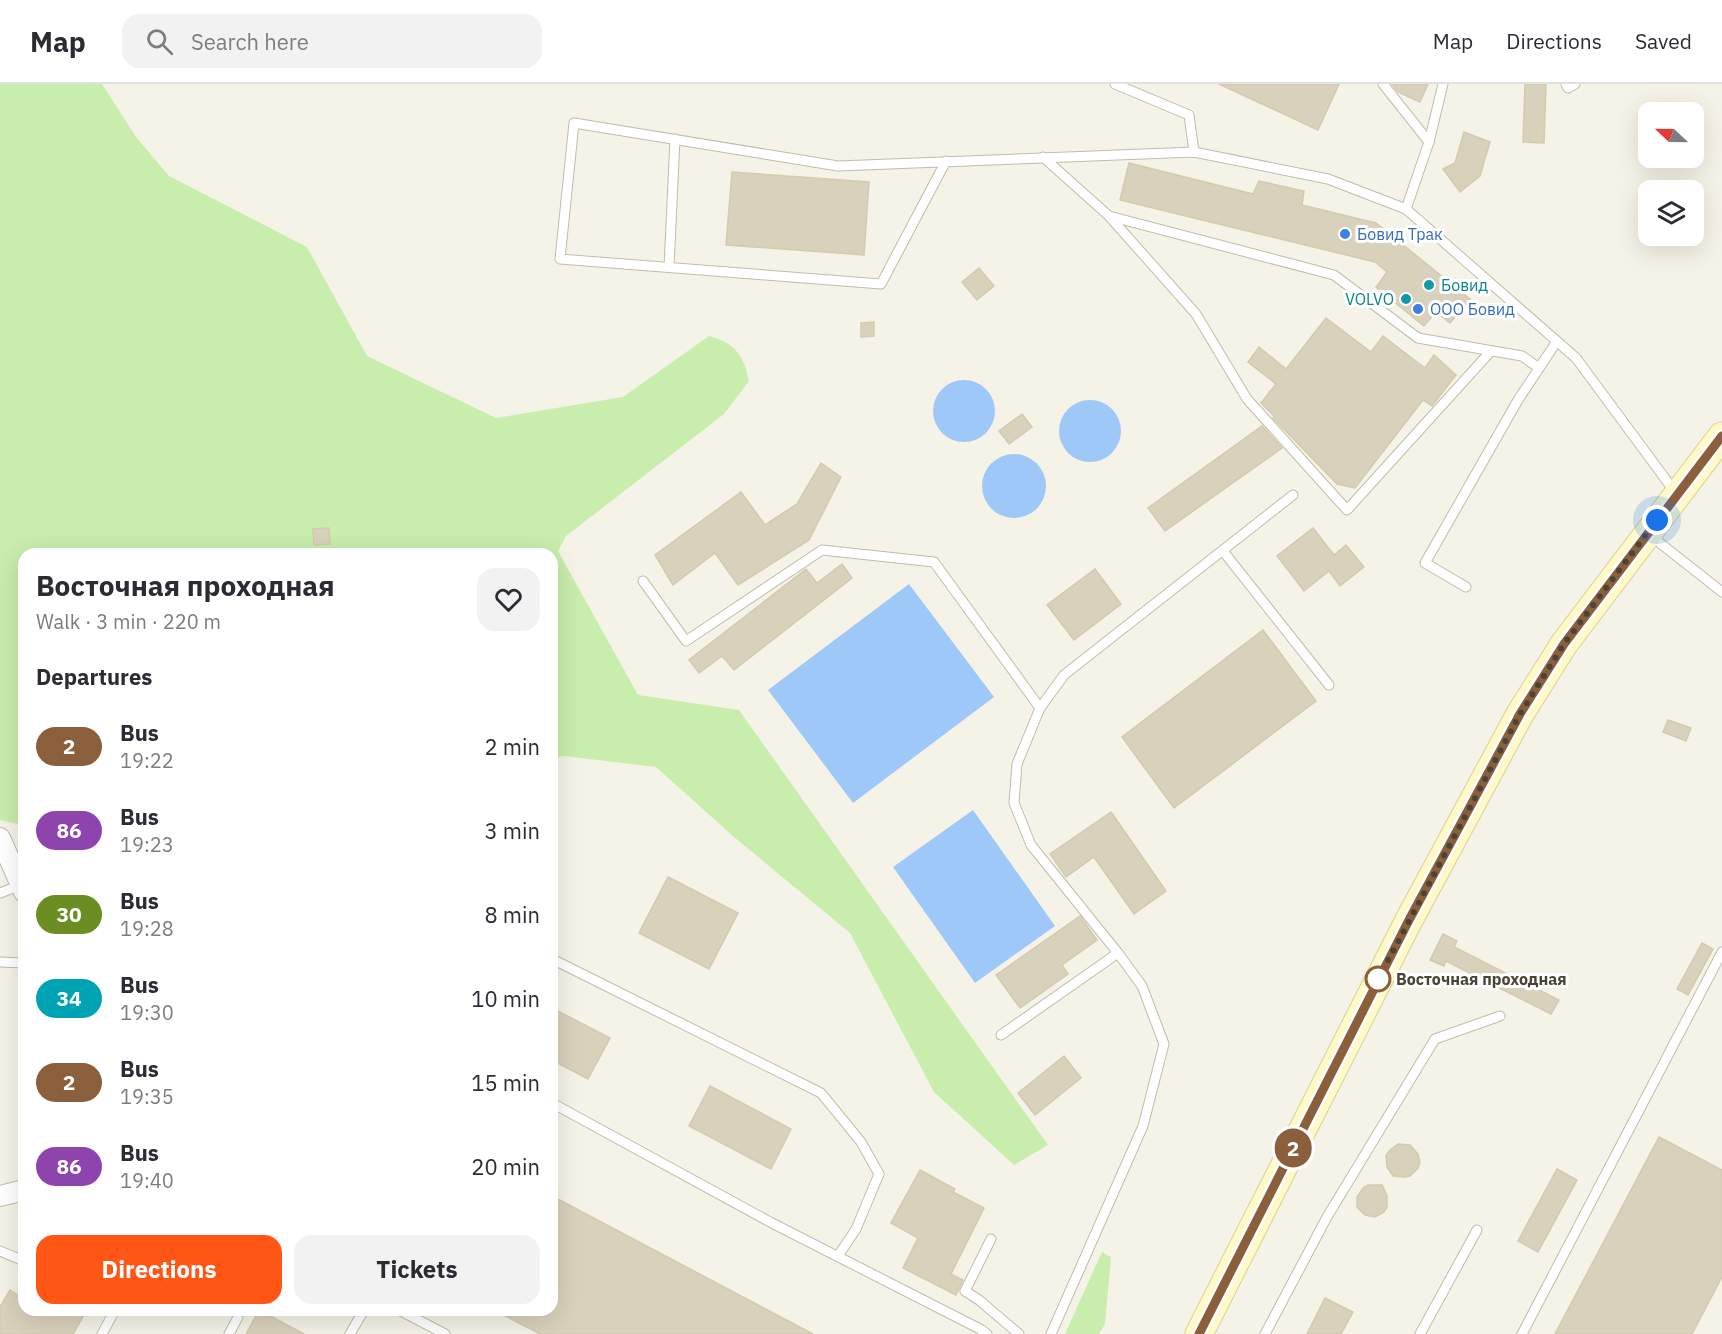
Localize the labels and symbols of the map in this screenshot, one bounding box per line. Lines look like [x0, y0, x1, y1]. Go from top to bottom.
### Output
north arrow [1638, 102, 1704, 168]
place label: Бовид Трак [1357, 224, 1443, 244]
marker: Бовид Трак [1338, 227, 1352, 241]
place label: Бовид [1441, 275, 1488, 295]
marker: Бовид [1422, 278, 1436, 292]
place label: VOLVO [1345, 289, 1394, 309]
marker: VOLVO [1399, 292, 1413, 306]
place label: ООО Бовид [1430, 299, 1515, 319]
marker: ООО Бовид [1411, 302, 1425, 316]
your location [1642, 505, 1672, 535]
marker: Восточная проходная [1365, 966, 1391, 992]
place label: Восточная проходная [1396, 969, 1567, 989]
line badge: 2 [1274, 1128, 1312, 1168]

